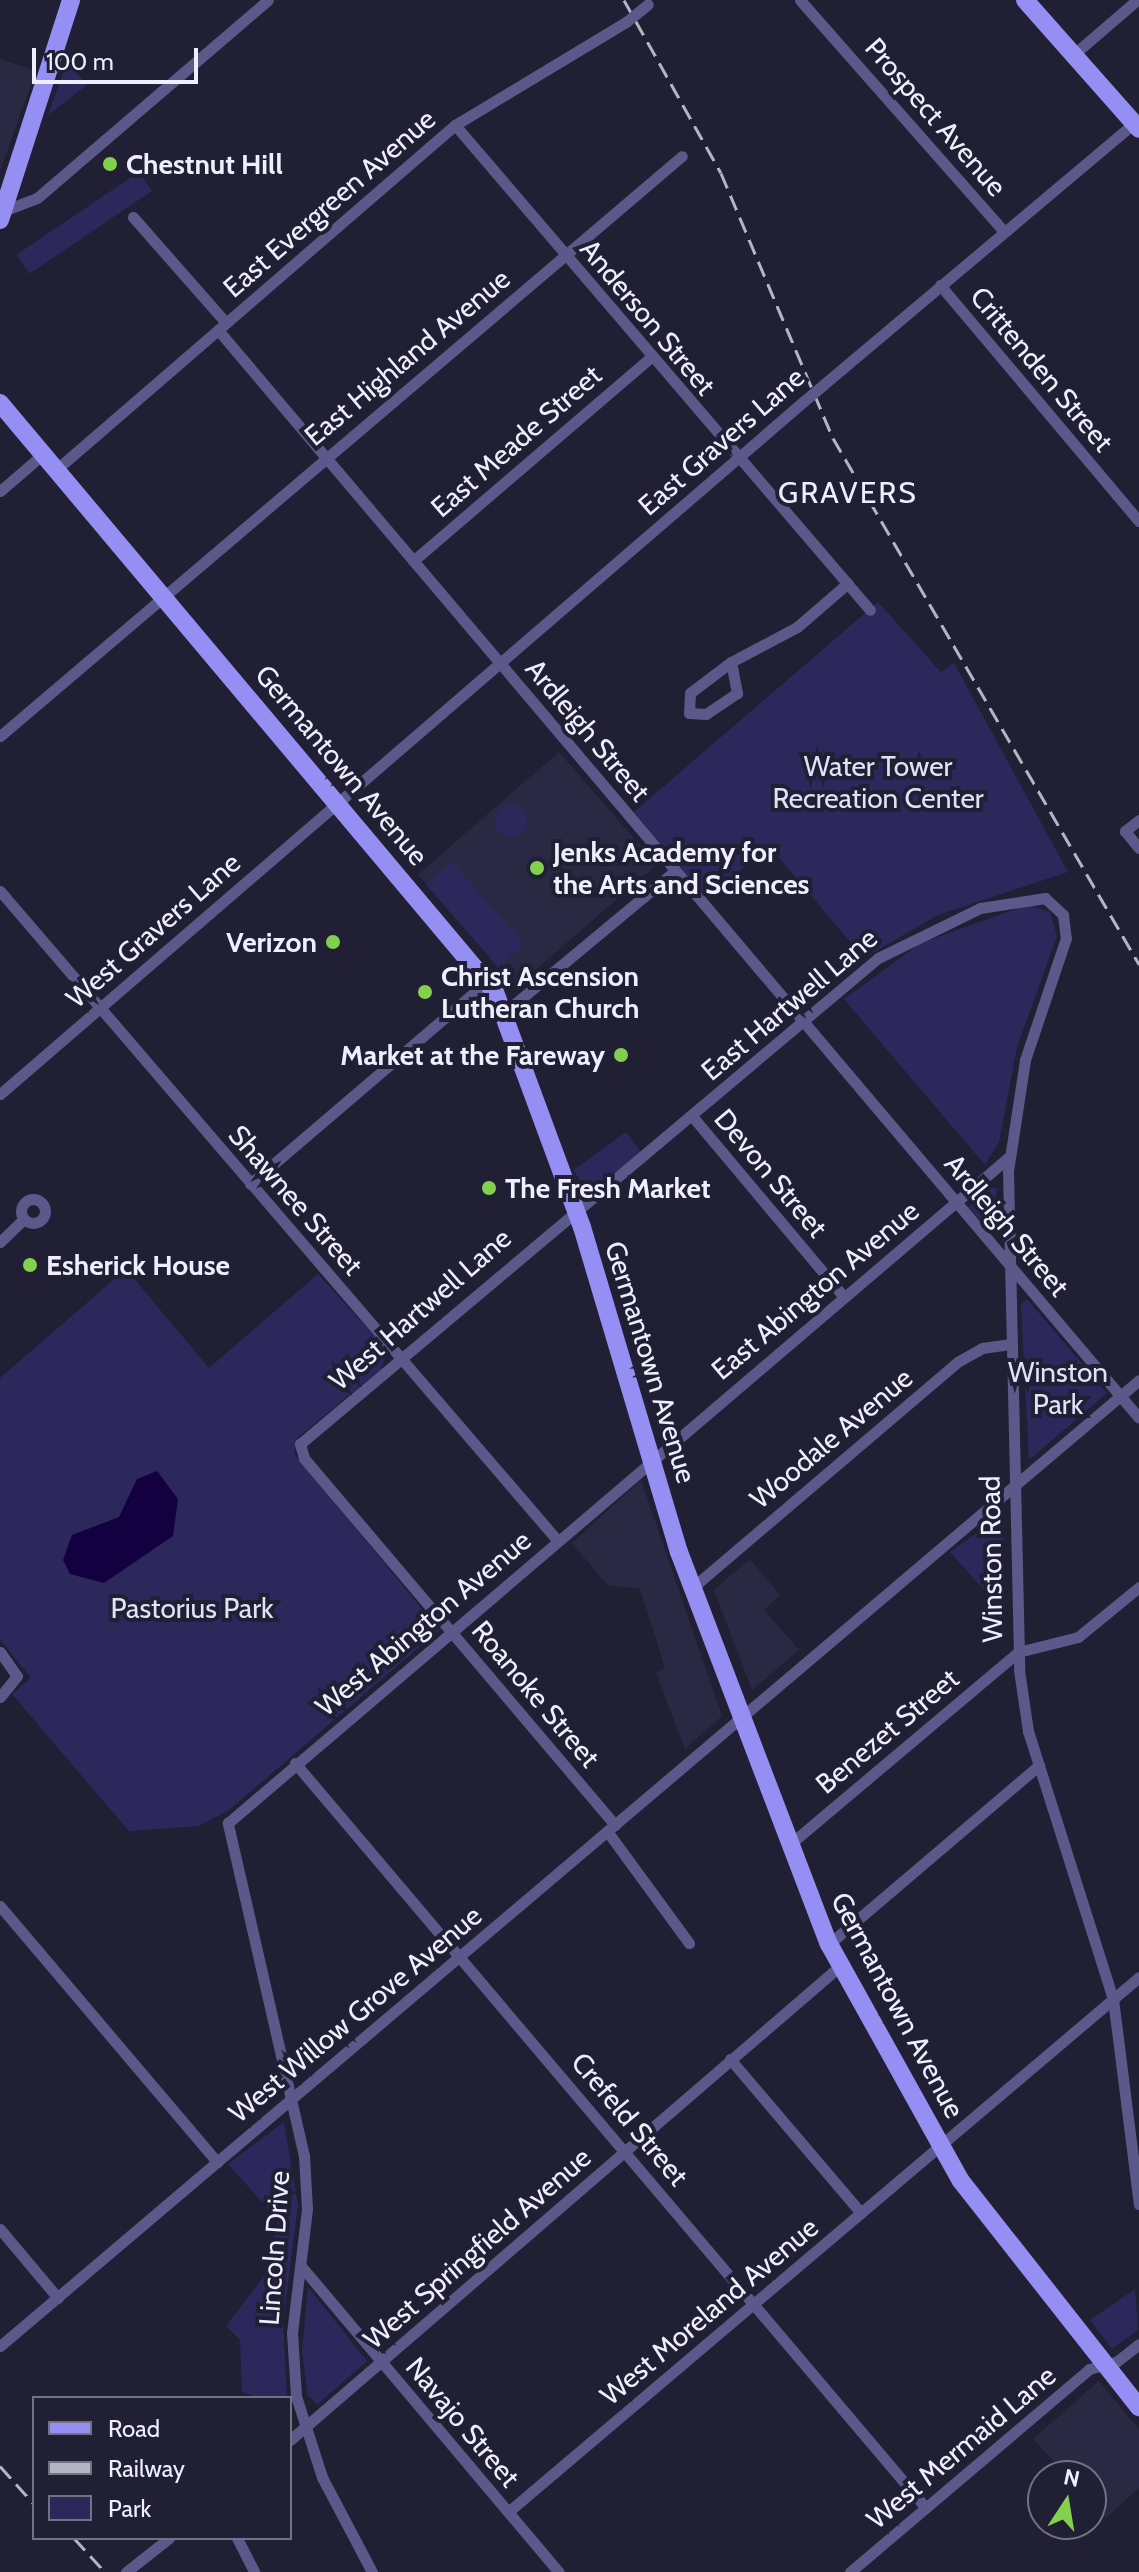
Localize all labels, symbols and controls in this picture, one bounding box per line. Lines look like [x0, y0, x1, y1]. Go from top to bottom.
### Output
street label: Prospect Avenue [858, 31, 1014, 203]
scale bar [36, 32, 202, 82]
text: 100 m [46, 47, 114, 76]
street label: East Evergreen Avenue [216, 102, 442, 304]
place label: Chestnut Hill [126, 147, 283, 181]
marker: Chestnut Hill [101, 155, 119, 173]
street label: Anderson Street [573, 232, 723, 402]
street label: East Highland Avenue [298, 261, 516, 453]
street label: Crittenden Street [963, 280, 1121, 458]
street label: East Meade Street [424, 358, 608, 524]
street label: East Gravers Lane [631, 360, 811, 522]
district label: GRAVERS [778, 475, 918, 511]
street label: Ardleigh Street [519, 652, 657, 808]
street label: Germantown Avenue [248, 658, 436, 872]
park label: Water Tower Recreation Center [772, 749, 984, 815]
place label: Jenks Academy for the Arts and Sciences [553, 835, 809, 901]
street label: West Gravers Lane [59, 845, 247, 1015]
marker: Jenks Academy for the Arts and Sciences [528, 859, 546, 877]
street label: East Hartwell Lane [694, 921, 884, 1087]
place label: Verizon [226, 925, 317, 959]
marker: Verizon [324, 933, 342, 951]
place label: Christ Ascension Lutheran Church [441, 959, 639, 1025]
marker: Christ Ascension Lutheran Church [416, 983, 434, 1001]
place label: Market at the Fareway [340, 1038, 605, 1072]
marker: Market at the Fareway [612, 1046, 630, 1064]
street label: Devon Street [708, 1102, 834, 1244]
street label: Shawnee Street [222, 1118, 370, 1282]
street label: Ardleigh Street [938, 1147, 1076, 1303]
place label: The Fresh Market [505, 1171, 711, 1205]
marker: The Fresh Market [480, 1179, 498, 1197]
street label: East Abington Avenue [705, 1194, 925, 1386]
street label: West Hartwell Lane [322, 1221, 518, 1397]
street label: Germantown Avenue [598, 1237, 704, 1487]
place label: Esherick House [46, 1248, 230, 1282]
marker: Esherick House [21, 1256, 39, 1274]
park label: Winston Park [1008, 1355, 1108, 1421]
street label: Woodale Avenue [743, 1361, 919, 1515]
street label: Winston Road [973, 1475, 1009, 1643]
street label: West Abington Avenue [308, 1523, 538, 1723]
park label: Pastorius Park [110, 1591, 274, 1625]
street label: Roanoke Street [465, 1614, 607, 1774]
street label: Benezet Street [809, 1662, 965, 1800]
street label: Germantown Avenue [824, 1886, 972, 2124]
street label: West Willow Grove Avenue [222, 1898, 488, 2130]
street label: Crefeld Street [565, 2046, 695, 2192]
street label: West Springfield Avenue [357, 2140, 597, 2356]
street label: Lincoln Drive [252, 2170, 296, 2326]
street label: West Moreland Avenue [593, 2210, 825, 2412]
street label: Navajo Street [399, 2350, 527, 2494]
street label: West Mermaid Lane [860, 2358, 1062, 2536]
legend [32, 2396, 292, 2540]
text: Road [108, 2414, 160, 2443]
text: Railway [108, 2454, 185, 2483]
north arrow [1027, 2460, 1107, 2540]
text: N [1061, 2463, 1082, 2493]
text: Park [108, 2494, 151, 2523]

